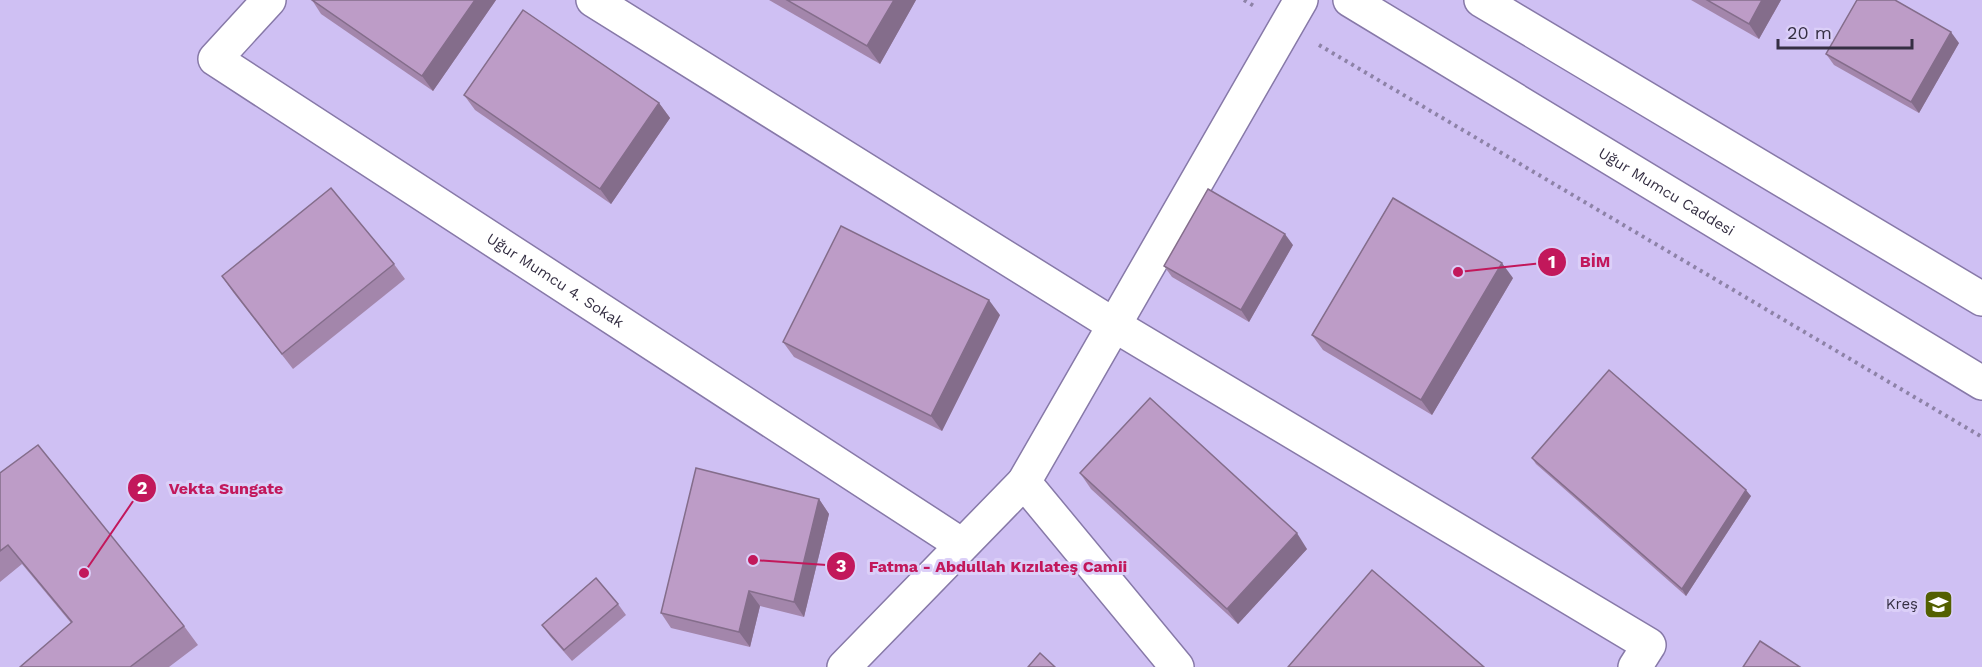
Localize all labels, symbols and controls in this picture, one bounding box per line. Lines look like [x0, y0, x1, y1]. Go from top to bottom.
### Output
scale bar [1778, 12, 1912, 50]
text: 20 m [1787, 22, 1832, 43]
street label: Uğur Mumcu Caddesi [1595, 144, 1738, 240]
street label: Uğur Mumcu 4. Sokak [483, 229, 628, 332]
callout: BİM [1537, 245, 1622, 279]
text: 1 [1548, 251, 1556, 272]
text: BİM [1580, 252, 1610, 271]
callout: Vekta Sungate [127, 471, 296, 505]
text: 2 [137, 477, 147, 498]
text: Vekta Sungate [169, 479, 283, 498]
callout: Fatma - Abdullah Kızılateş Camii [826, 549, 1139, 583]
text: 3 [836, 555, 846, 576]
text: Fatma - Abdullah Kızılateş Camii [869, 557, 1127, 576]
school or university icon: Kreş [1923, 588, 1955, 620]
place label: Kreş [1886, 595, 1918, 613]

